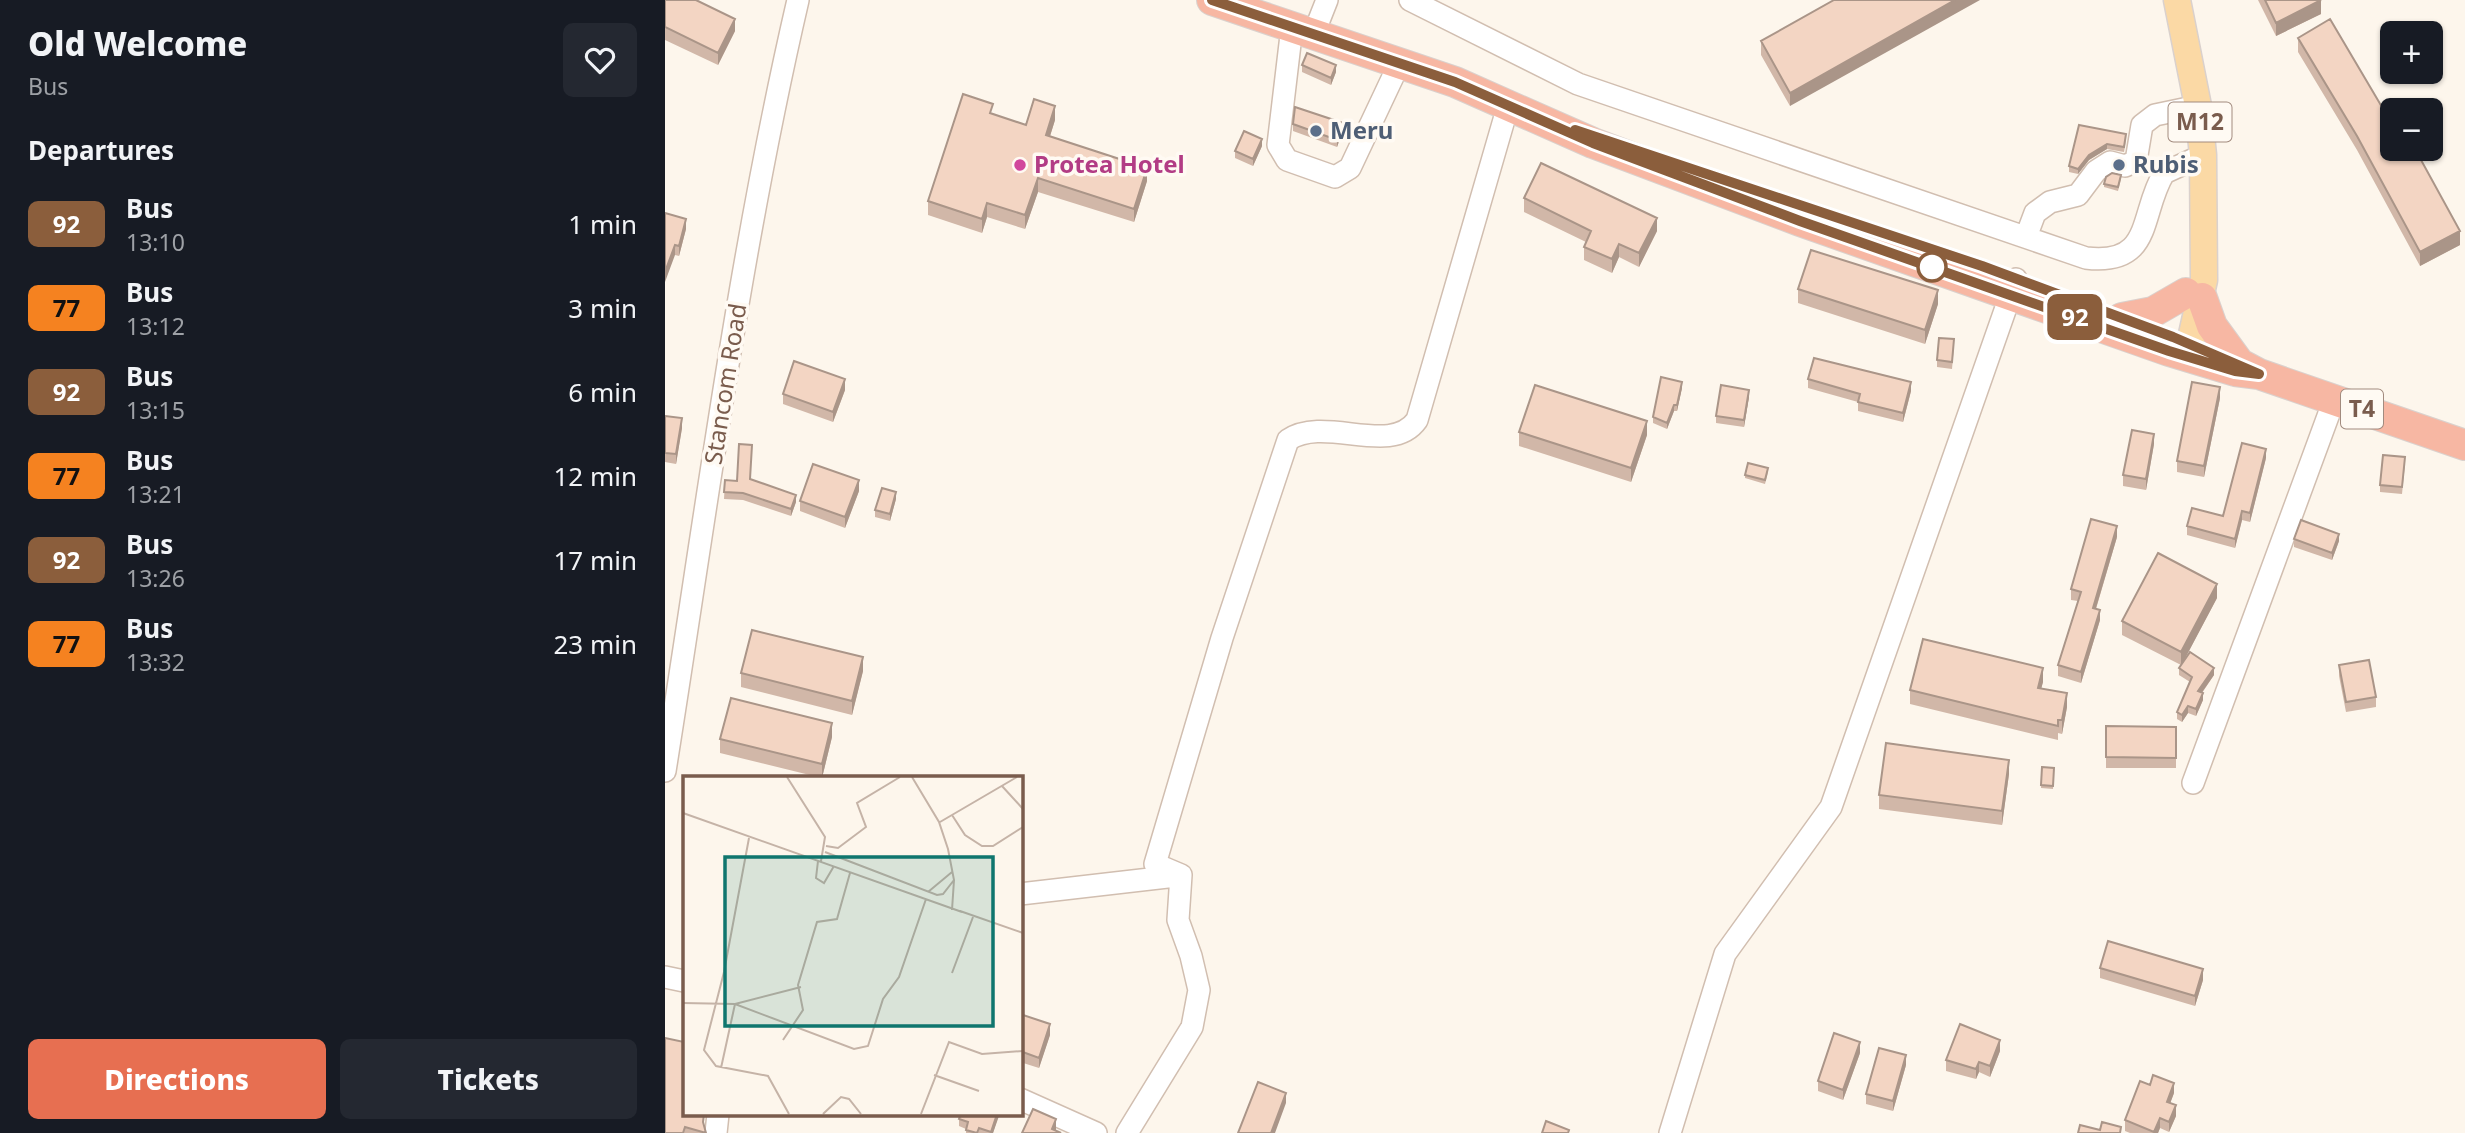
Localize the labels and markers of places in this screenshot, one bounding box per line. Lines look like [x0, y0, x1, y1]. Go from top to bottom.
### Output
place label: Meru [1330, 113, 1393, 146]
marker: Meru [1308, 123, 1324, 139]
place label: Protea Hotel [1034, 147, 1185, 180]
place label: Rubis [2133, 147, 2199, 180]
marker: Protea Hotel [1012, 157, 1028, 173]
marker: Rubis [2111, 157, 2127, 173]
unlabelled marker [1917, 252, 1947, 282]

